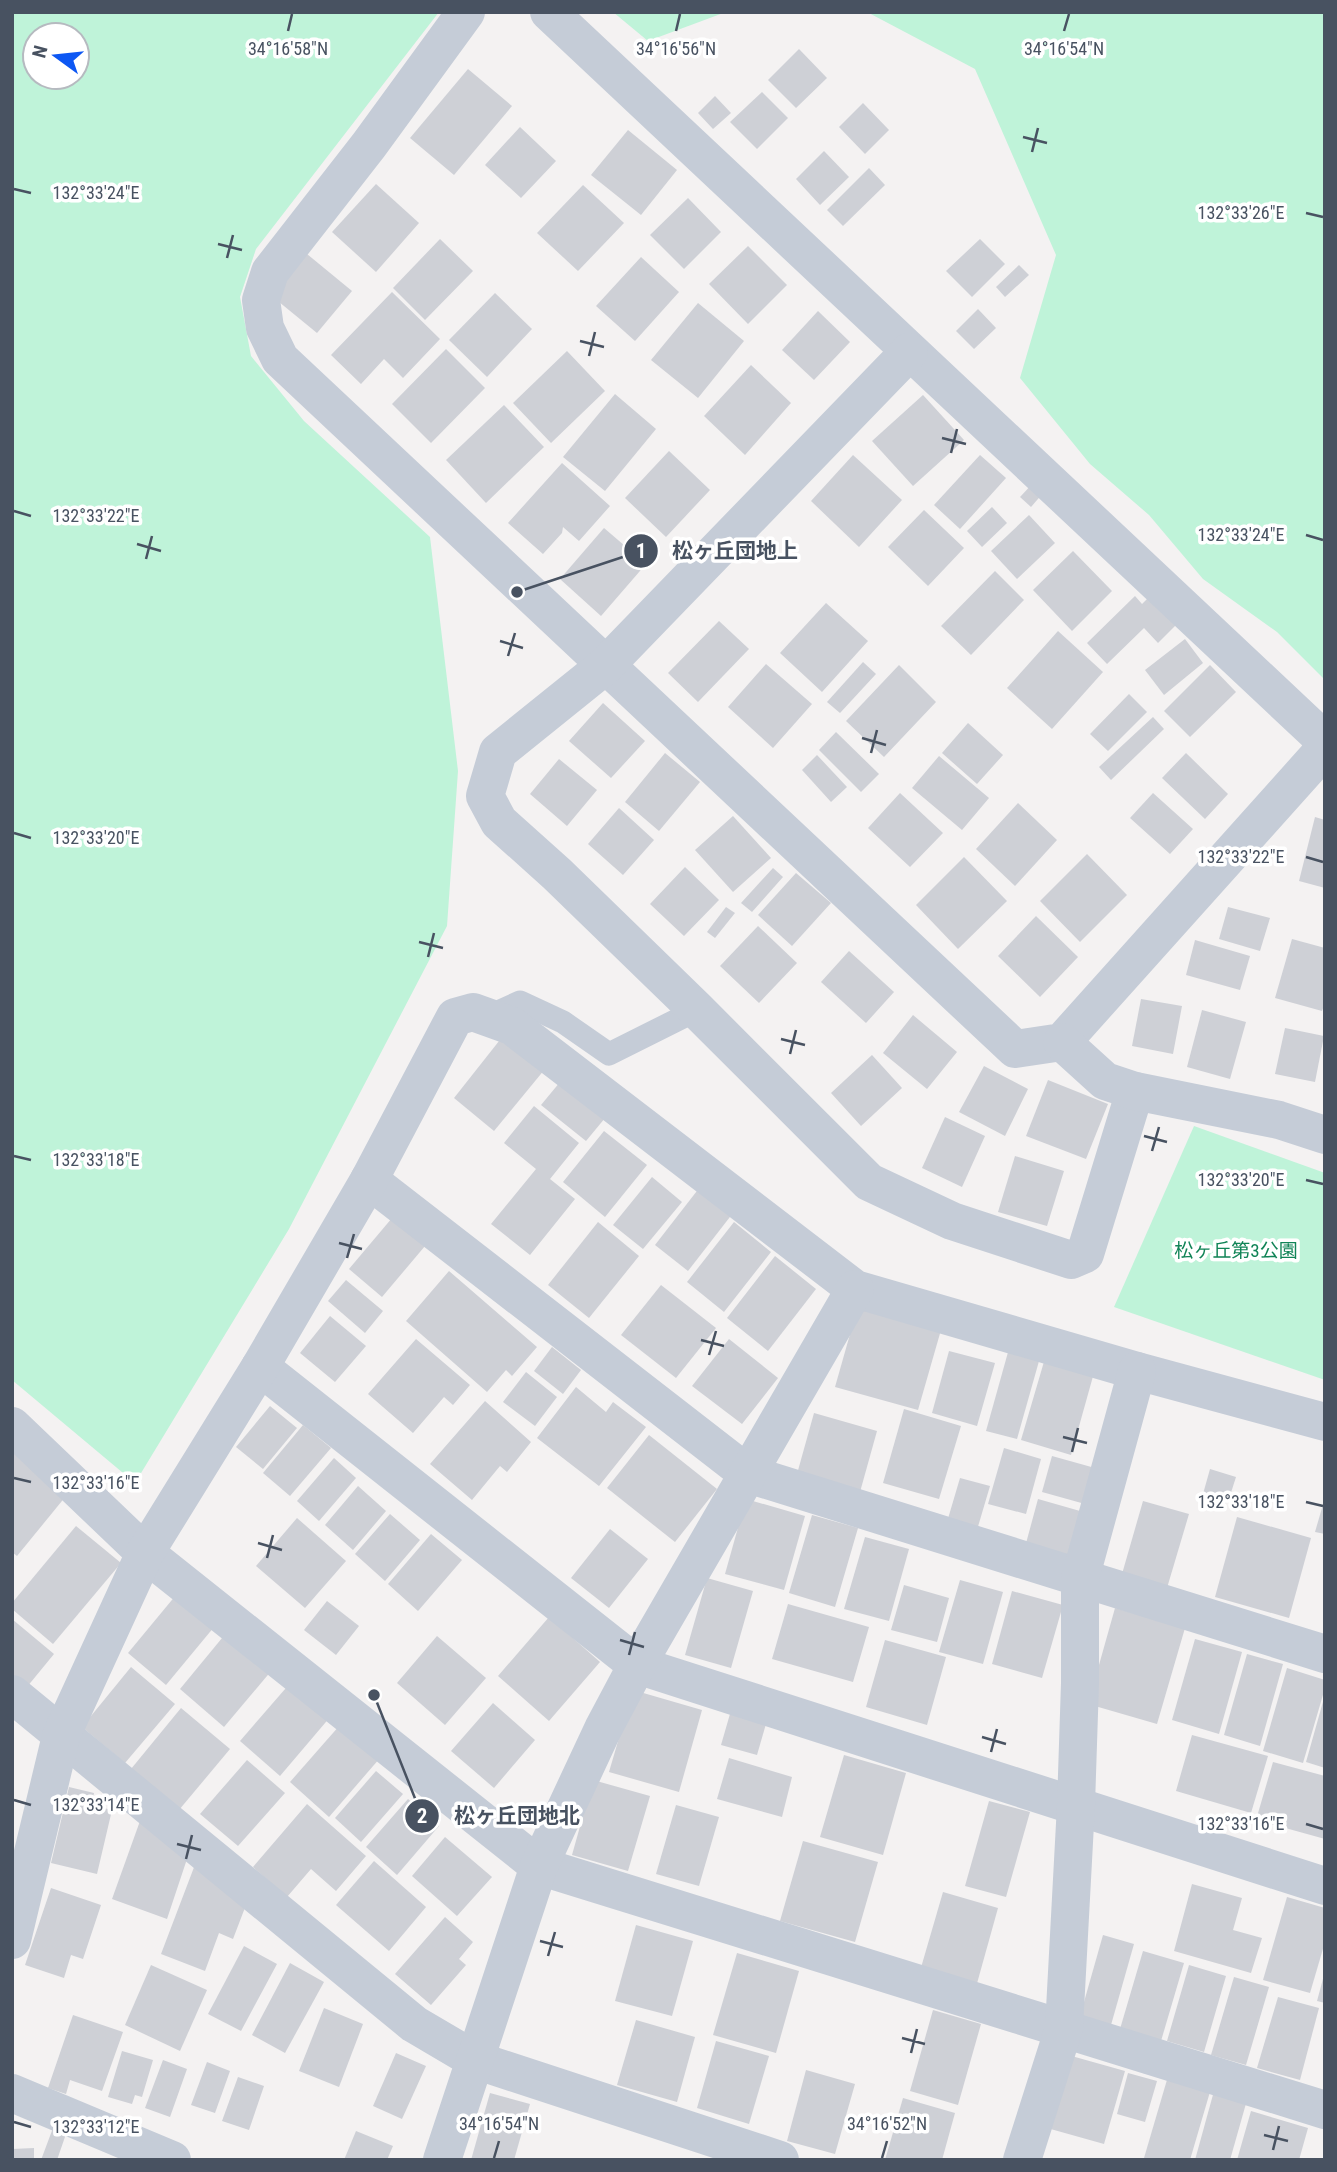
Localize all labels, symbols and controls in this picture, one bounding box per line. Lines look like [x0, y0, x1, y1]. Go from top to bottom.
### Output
north arrow [21, 21, 91, 91]
text: 34°16'58"N [248, 38, 328, 59]
text: 34°16'56"N [636, 38, 716, 59]
text: 34°16'54"N [1024, 38, 1104, 59]
text: N [27, 43, 53, 60]
text: 132°33'24"E [53, 182, 139, 203]
text: 132°33'26"E [1198, 202, 1284, 223]
text: 132°33'22"E [53, 505, 139, 526]
text: 132°33'24"E [1198, 524, 1284, 545]
callout: 松ヶ丘団地上 [623, 530, 812, 572]
text: 1 [636, 539, 646, 563]
text: 松ヶ丘団地上 [672, 539, 798, 563]
text: 132°33'20"E [53, 827, 139, 848]
text: 132°33'22"E [1198, 846, 1284, 867]
text: 132°33'18"E [53, 1149, 139, 1170]
text: 132°33'20"E [1198, 1169, 1284, 1190]
park label: 松ヶ丘第3公園 [1174, 1239, 1298, 1262]
text: 132°33'16"E [53, 1472, 139, 1493]
text: 132°33'18"E [1198, 1491, 1284, 1512]
text: 132°33'14"E [53, 1794, 139, 1815]
callout: 松ヶ丘団地北 [405, 1795, 594, 1837]
text: 2 [417, 1804, 427, 1828]
text: 松ヶ丘団地北 [454, 1804, 580, 1828]
text: 132°33'16"E [1198, 1813, 1284, 1834]
text: 34°16'54"N [459, 2113, 539, 2134]
text: 34°16'52"N [847, 2113, 927, 2134]
text: 132°33'12"E [53, 2116, 139, 2137]

